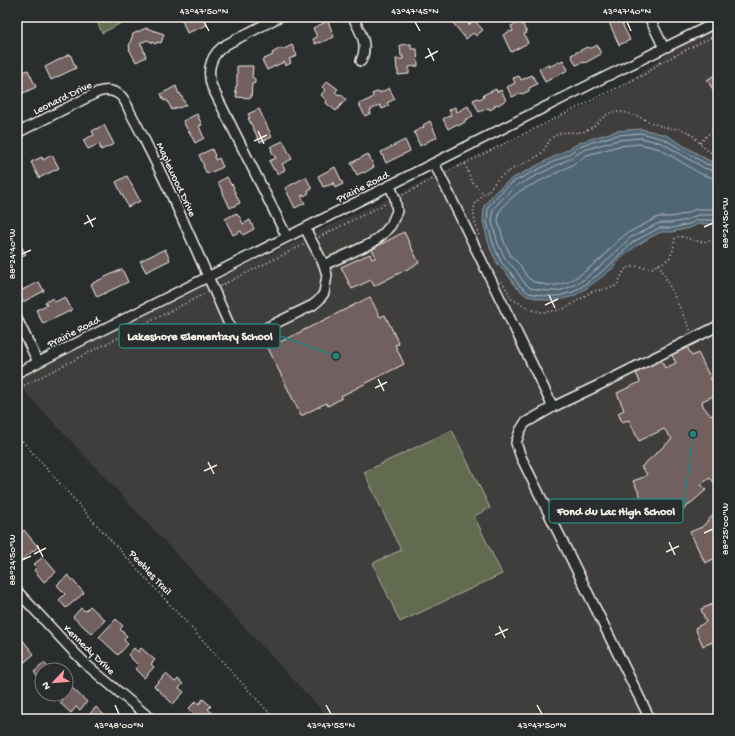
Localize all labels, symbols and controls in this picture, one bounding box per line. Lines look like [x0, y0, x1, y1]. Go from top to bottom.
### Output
text: 43°47'50"N [180, 6, 229, 18]
text: 43°47'45"N [391, 6, 439, 18]
text: 43°47'40"N [603, 6, 651, 18]
street label: Leonard Drive [32, 79, 94, 118]
street label: Maplewood Drive [153, 141, 198, 219]
street label: Prairie Road [334, 169, 392, 207]
text: 88°24'50"W [720, 197, 732, 249]
text: 88°24'40"W [7, 228, 19, 279]
street label: Prairie Road [45, 314, 103, 352]
callout: Lakeshore Elementary School [119, 324, 280, 348]
text: Lakeshore Elementary School [127, 331, 273, 345]
callout: Fond du Lac High School [549, 499, 683, 523]
text: 88°25'00"W [720, 502, 732, 555]
text: Fond du Lac High School [556, 506, 675, 520]
text: 88°24'50"W [7, 534, 19, 586]
street label: Peebles Trail [125, 548, 174, 599]
street label: Kennedy Drive [61, 623, 117, 678]
north arrow [34, 662, 74, 702]
text: N [40, 680, 54, 691]
text: 43°48'00"N [94, 720, 144, 732]
text: 43°47'55"N [307, 720, 356, 732]
text: 43°47'50"N [518, 720, 567, 732]

